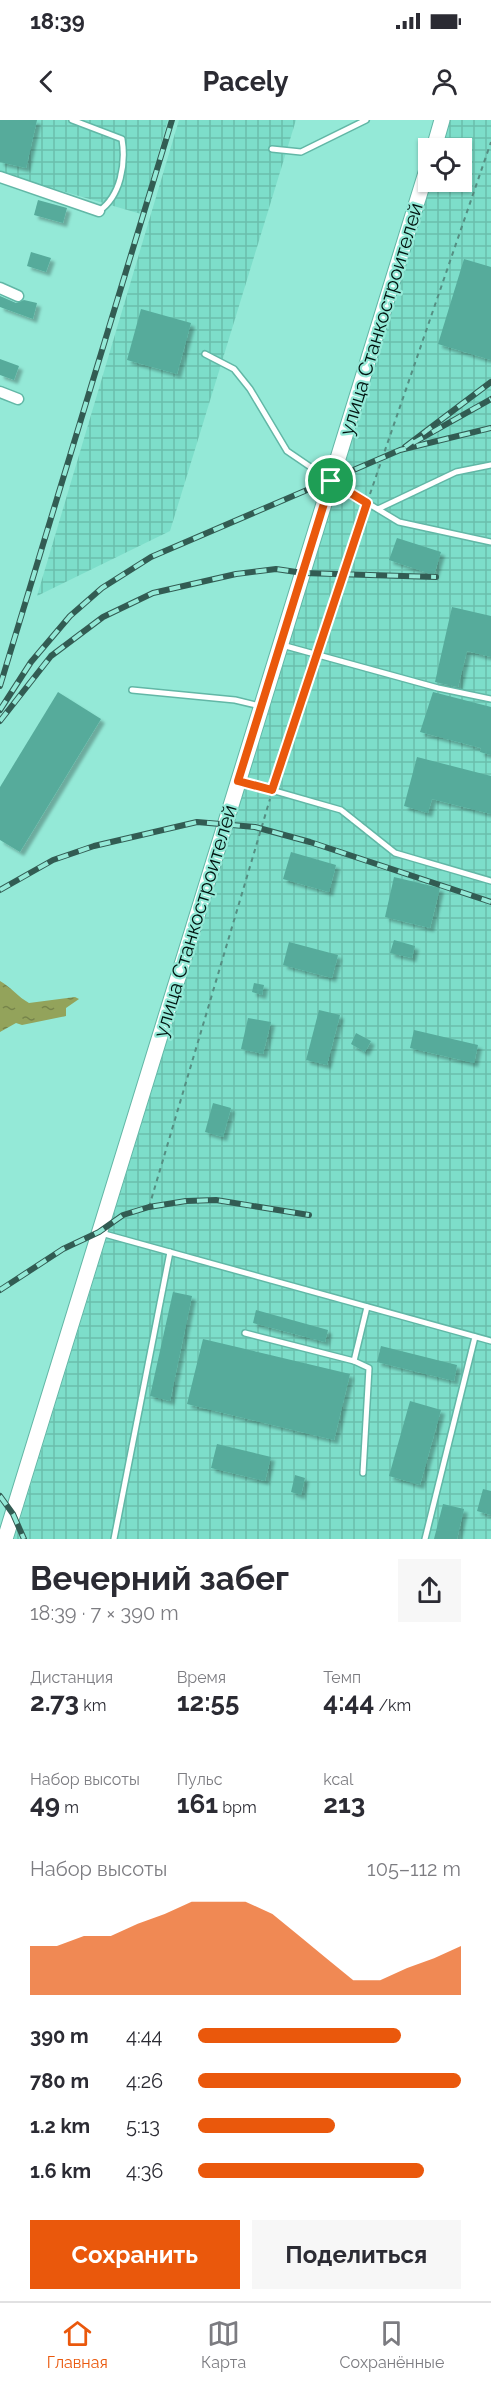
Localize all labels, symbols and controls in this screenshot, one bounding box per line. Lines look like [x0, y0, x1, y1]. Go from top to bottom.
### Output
text: 18:39 [30, 8, 85, 34]
icon: back [30, 65, 63, 98]
icon: person [428, 65, 461, 98]
text: Pacely [202, 66, 289, 97]
map controls [418, 138, 472, 192]
button: locate [418, 138, 472, 192]
street label: улица Станкостроителей [334, 200, 428, 438]
pin [305, 455, 356, 506]
icon: arrive [314, 464, 347, 497]
street label: улица Станкостроителей [148, 802, 242, 1040]
text: Вечерний забег [30, 1559, 289, 1598]
button: share [398, 1559, 461, 1622]
text: 18:39 · 7 × 390 m [30, 1601, 179, 1625]
text: Дистанция [30, 1668, 113, 1687]
text: Время [177, 1668, 226, 1687]
text: Темп [323, 1668, 361, 1687]
text: 2.73 [30, 1687, 79, 1717]
text: 12:55 [177, 1687, 239, 1717]
text: 4:44 [323, 1687, 374, 1717]
text: km [79, 1696, 106, 1715]
text: /km [374, 1696, 411, 1715]
text: Набор высоты [30, 1770, 140, 1789]
text: Пульс [177, 1770, 222, 1789]
text: kcal [323, 1770, 353, 1789]
text: 49 [30, 1789, 60, 1819]
text: 161 [177, 1789, 218, 1819]
text: 213 [323, 1789, 365, 1819]
text: m [60, 1798, 79, 1817]
text: bpm [218, 1798, 257, 1817]
text: Набор высоты [30, 1857, 167, 1881]
text: 105–112 m [367, 1857, 461, 1881]
text: 390 m [30, 2024, 89, 2048]
text: 4:44 [126, 2024, 163, 2048]
text: 780 m [30, 2069, 89, 2093]
text: 4:26 [126, 2069, 163, 2093]
text: 1.2 km [30, 2114, 90, 2138]
text: 5:13 [126, 2114, 160, 2138]
text: 1.6 km [30, 2159, 91, 2183]
text: 4:36 [126, 2159, 163, 2183]
button: Сохранить [30, 2220, 240, 2289]
button: Поделиться [252, 2220, 461, 2289]
tab: Главная [47, 2317, 108, 2372]
tab: Карта [201, 2317, 246, 2372]
tab: Сохранённые [340, 2317, 444, 2372]

